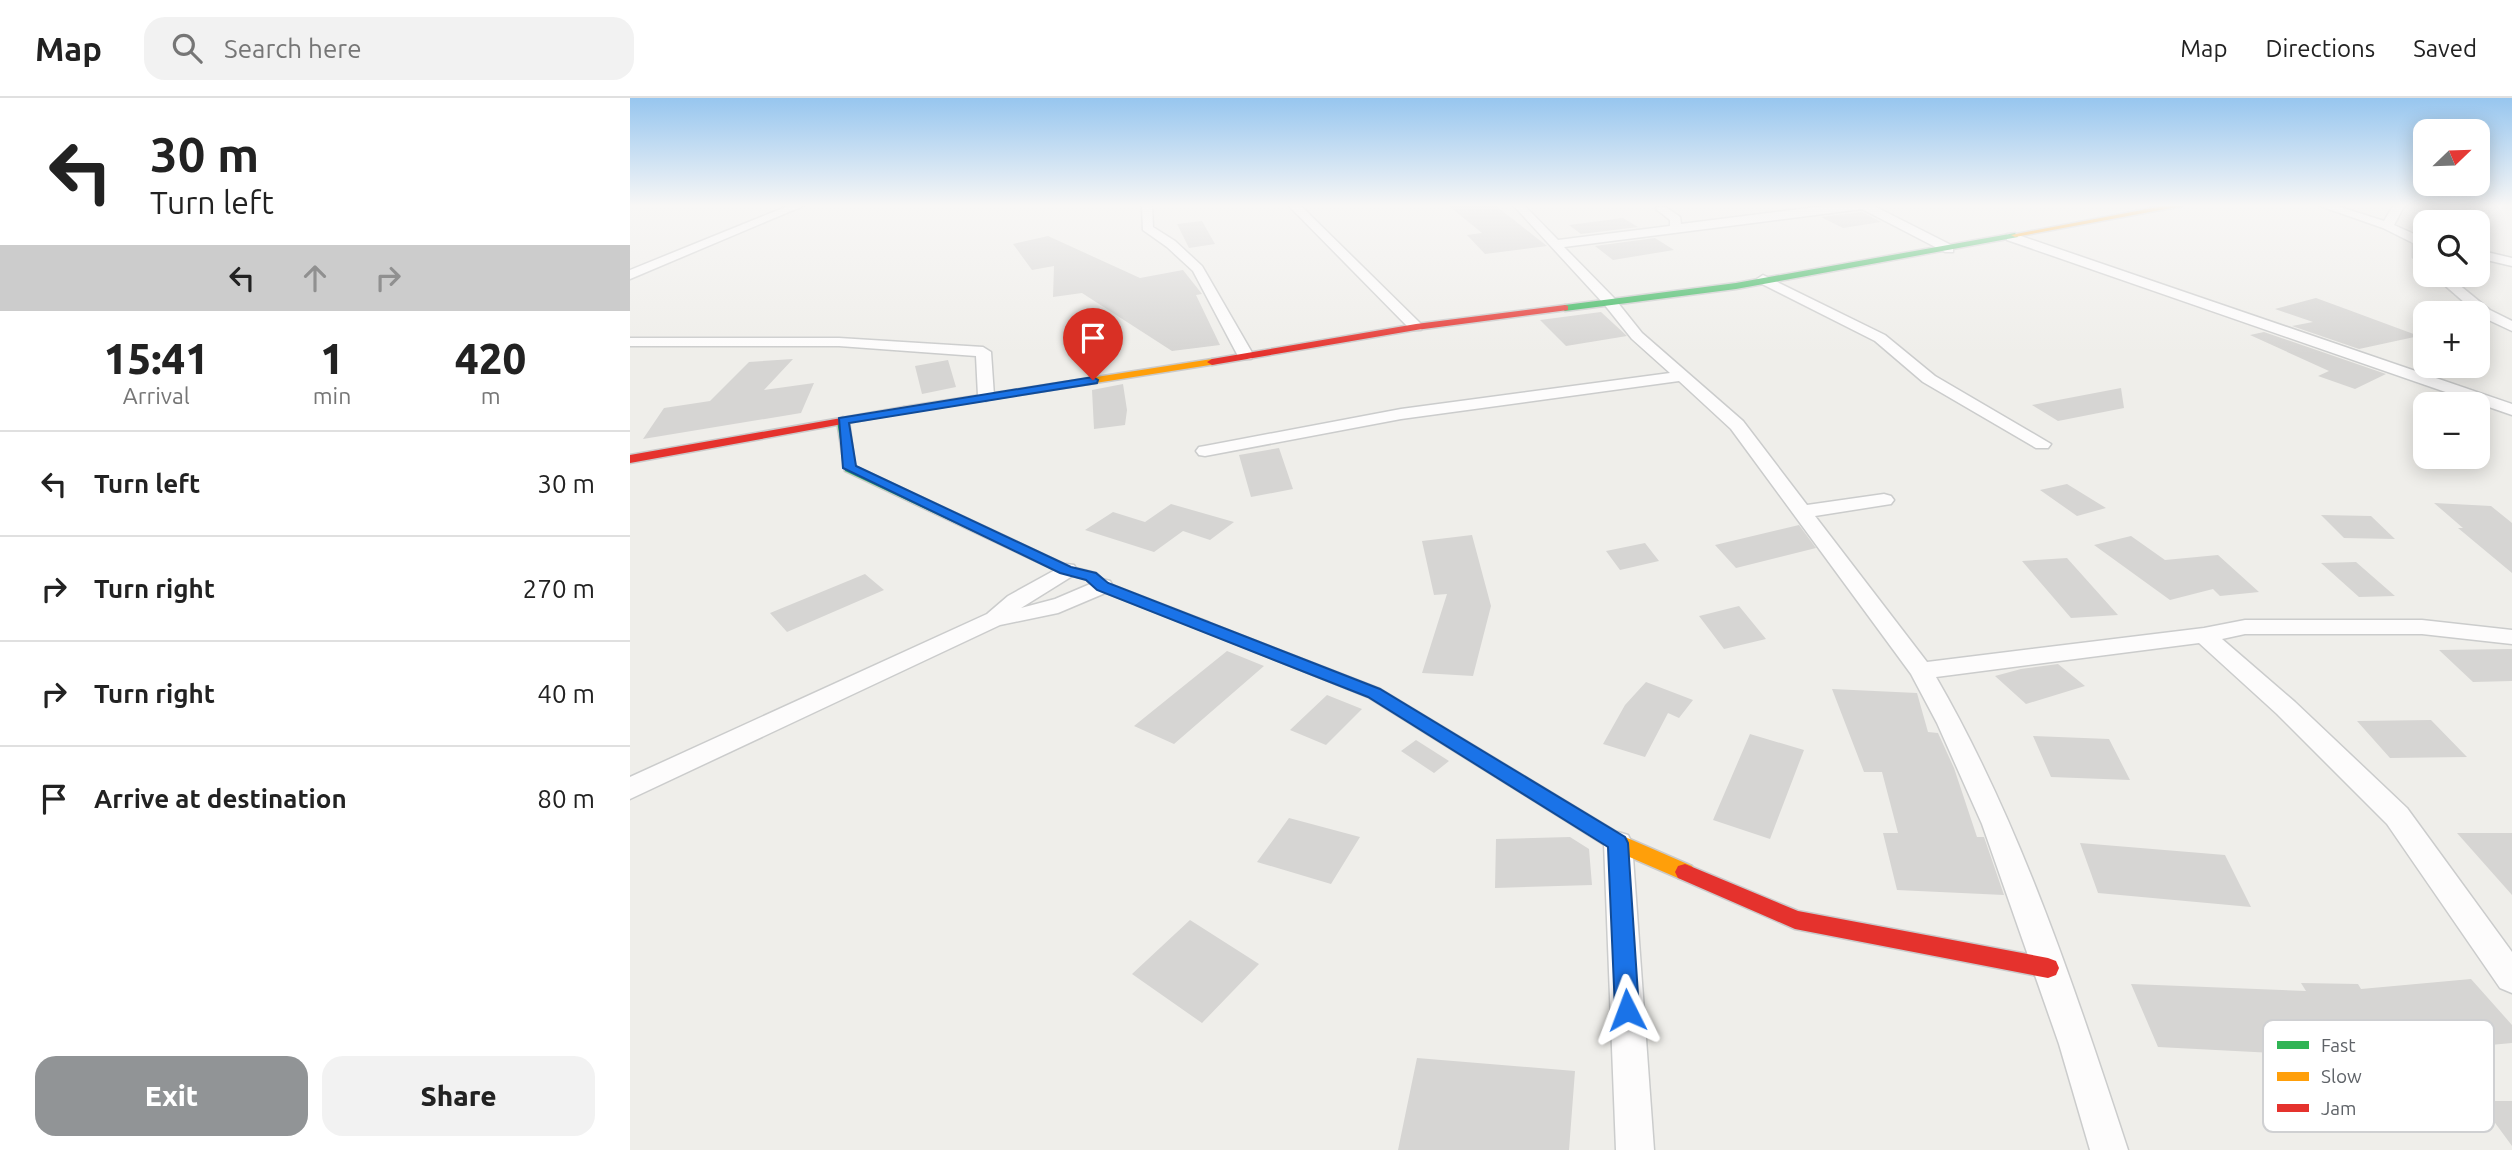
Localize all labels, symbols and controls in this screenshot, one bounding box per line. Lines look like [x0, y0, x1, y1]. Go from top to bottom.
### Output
search box [144, 17, 634, 80]
icon: search [168, 29, 206, 67]
text: Map [35, 30, 102, 67]
text: Search here [224, 34, 362, 63]
text: Map [2180, 35, 2227, 62]
text: Directions [2265, 35, 2375, 62]
text: Saved [2413, 35, 2477, 62]
north arrow [2413, 119, 2490, 196]
map controls [2413, 119, 2490, 469]
icon: left [35, 126, 126, 217]
text: 30 m [150, 126, 259, 181]
text: Turn left [150, 184, 274, 220]
button: search [2413, 210, 2490, 287]
icon: left [223, 259, 261, 297]
icon: ahead [296, 259, 334, 297]
icon: right [369, 259, 407, 297]
button: + [2413, 301, 2490, 378]
pin [1063, 308, 1123, 380]
icon: arrive [1074, 319, 1112, 357]
text: 15:41 [104, 335, 209, 382]
text: 1 [320, 335, 344, 382]
text: 420 [455, 335, 526, 382]
text: Arrival [123, 383, 190, 408]
text: min [313, 383, 351, 408]
text: m [481, 383, 501, 408]
button: − [2413, 392, 2490, 469]
icon: left [35, 465, 73, 503]
text: Turn left [94, 469, 200, 498]
text: 30 m [537, 469, 595, 498]
icon: right [35, 570, 73, 608]
text: Turn right [94, 574, 215, 603]
text: 270 m [523, 574, 595, 603]
icon: right [35, 675, 73, 713]
text: Turn right [94, 679, 215, 708]
text: 40 m [537, 679, 595, 708]
icon: arrive [35, 780, 73, 818]
text: Arrive at destination [94, 784, 347, 813]
text: 80 m [537, 784, 595, 813]
position arrow [1590, 973, 1664, 1047]
legend [2263, 1020, 2494, 1132]
text: Fast [2321, 1034, 2356, 1056]
button: Exit [35, 1056, 308, 1136]
button: Share [322, 1056, 595, 1136]
text: Slow [2321, 1065, 2362, 1087]
text: Jam [2321, 1097, 2357, 1119]

